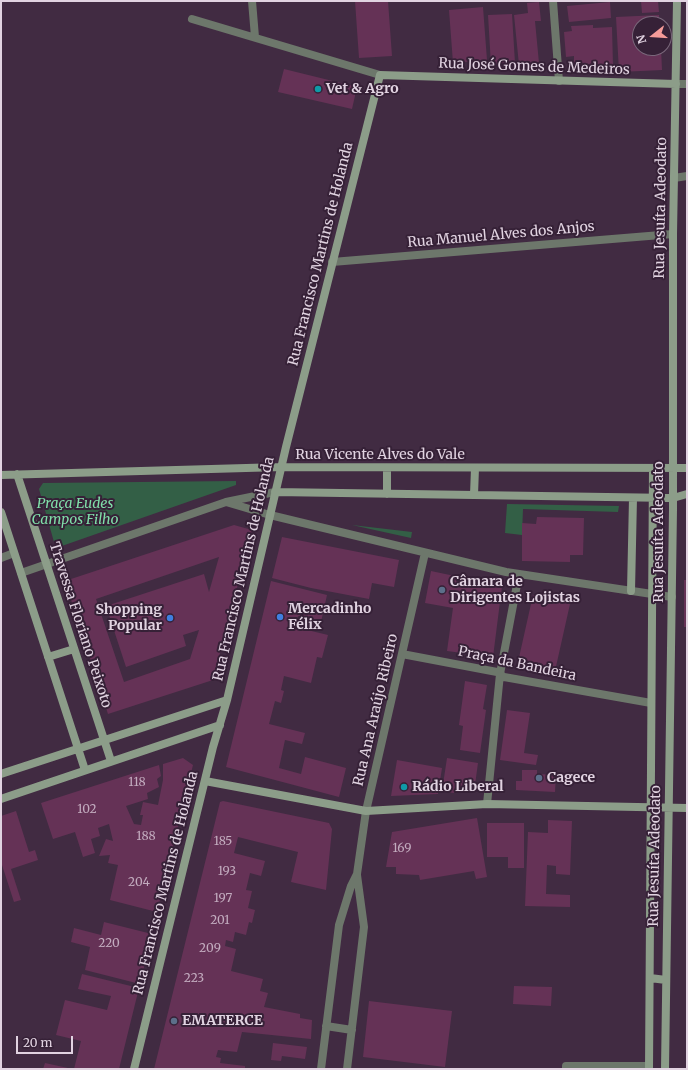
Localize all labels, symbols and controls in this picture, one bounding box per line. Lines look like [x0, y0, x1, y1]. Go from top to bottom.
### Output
north arrow [632, 16, 672, 56]
text: N [634, 33, 649, 45]
street label: Rua José Gomes de Medeiros [438, 55, 630, 79]
place label: Vet & Agro [326, 81, 399, 97]
marker: Vet & Agro [313, 84, 323, 94]
street label: Rua Jesuíta Adeodato [651, 137, 671, 279]
street label: Rua Francisco Martins de Holanda [285, 140, 357, 368]
street label: Rua Manuel Alves dos Anjos [407, 218, 595, 252]
street label: Rua Vicente Alves do Vale [295, 447, 465, 463]
street label: Rua Francisco Martins de Holanda [210, 455, 278, 683]
street label: Rua Jesuíta Adeodato [651, 461, 667, 603]
park label: Praça Eudes Campos Filho [32, 496, 118, 528]
street label: Travessa Floriano Peixoto [45, 540, 115, 710]
place label: Câmara de Dirigentes Lojistas [450, 574, 580, 606]
marker: Câmara de Dirigentes Lojistas [437, 585, 447, 595]
place label: Mercadinho Félix [288, 601, 371, 634]
place label: Shopping Popular [95, 602, 162, 634]
marker: Mercadinho Félix [275, 612, 285, 622]
marker: Shopping Popular [165, 613, 175, 623]
street label: Rua Ana Araújo Ribeiro [350, 632, 402, 788]
street label: Praça da Bandeira [456, 643, 578, 685]
street label: Rua Francisco Martins de Holanda [130, 769, 202, 997]
place label: Cagece [547, 770, 595, 786]
marker: Cagece [534, 773, 544, 783]
house number: 118 [128, 776, 146, 790]
place label: Rádio Liberal [412, 779, 504, 795]
marker: Rádio Liberal [399, 782, 409, 792]
street label: Rua Jesuíta Adeodato [645, 785, 665, 927]
house number: 102 [77, 803, 97, 817]
house number: 188 [136, 830, 156, 844]
house number: 185 [214, 835, 232, 849]
house number: 169 [392, 842, 412, 856]
house number: 193 [218, 865, 236, 879]
house number: 204 [128, 876, 150, 890]
house number: 197 [214, 892, 232, 906]
house number: 201 [210, 914, 230, 928]
house number: 220 [98, 937, 120, 951]
house number: 209 [199, 942, 221, 956]
house number: 223 [184, 972, 204, 986]
place label: EMATERCE [182, 1013, 263, 1029]
marker: EMATERCE [169, 1016, 179, 1026]
scale bar [18, 1028, 75, 1054]
text: 20 m [23, 1035, 52, 1050]

